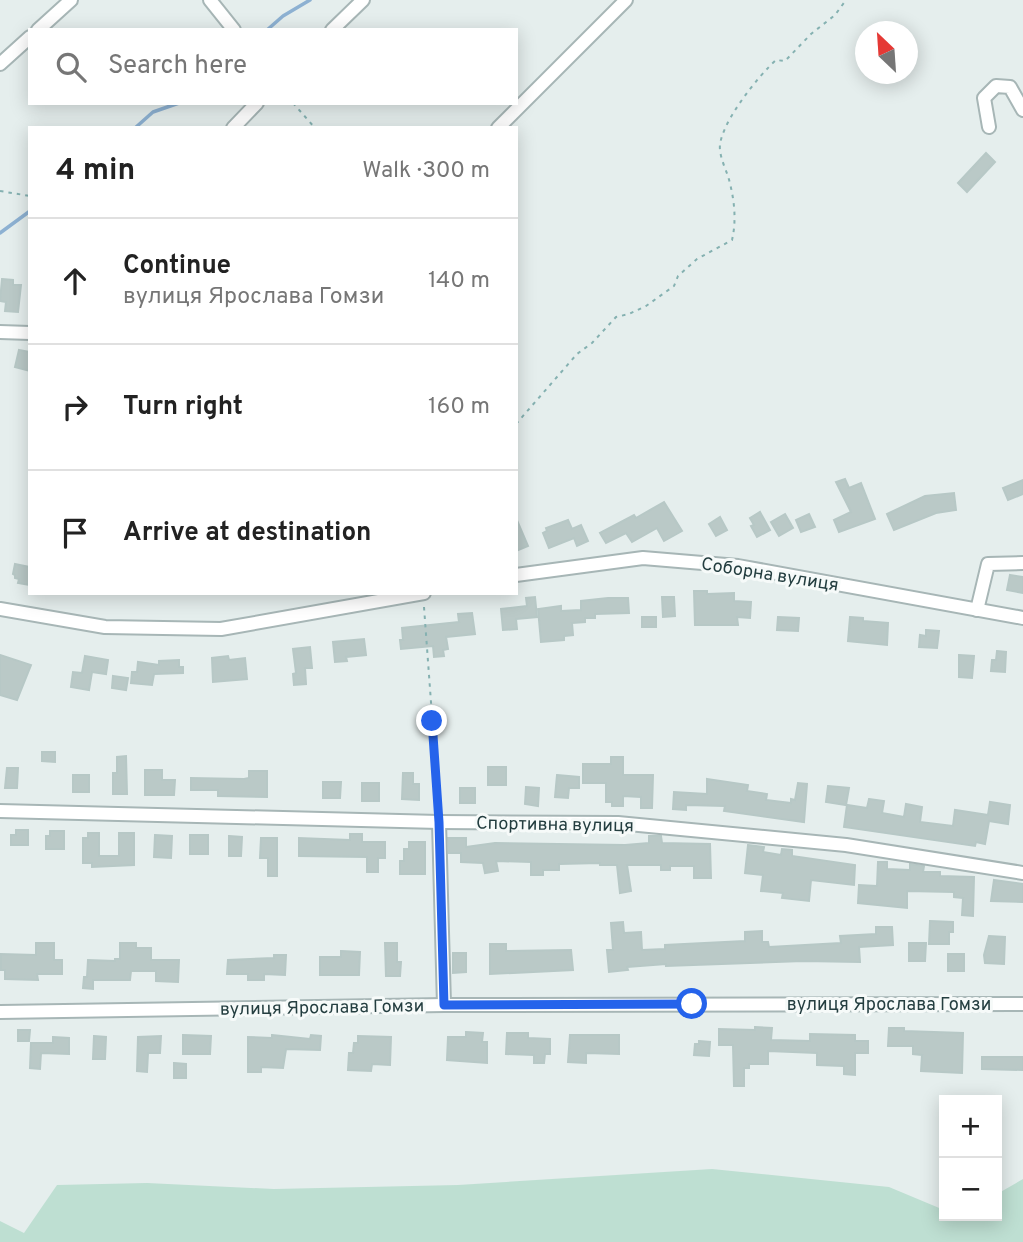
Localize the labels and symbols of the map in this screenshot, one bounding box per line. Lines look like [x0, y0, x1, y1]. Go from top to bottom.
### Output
north arrow [855, 21, 918, 84]
street label: Соборна вулиця [699, 553, 840, 598]
route end [416, 705, 447, 736]
street label: Спортивна вулиця [476, 813, 634, 838]
route start [676, 988, 707, 1019]
street label: вулиця Ярослава Гомзи [787, 994, 991, 1017]
street label: вулиця Ярослава Гомзи [220, 995, 424, 1022]

